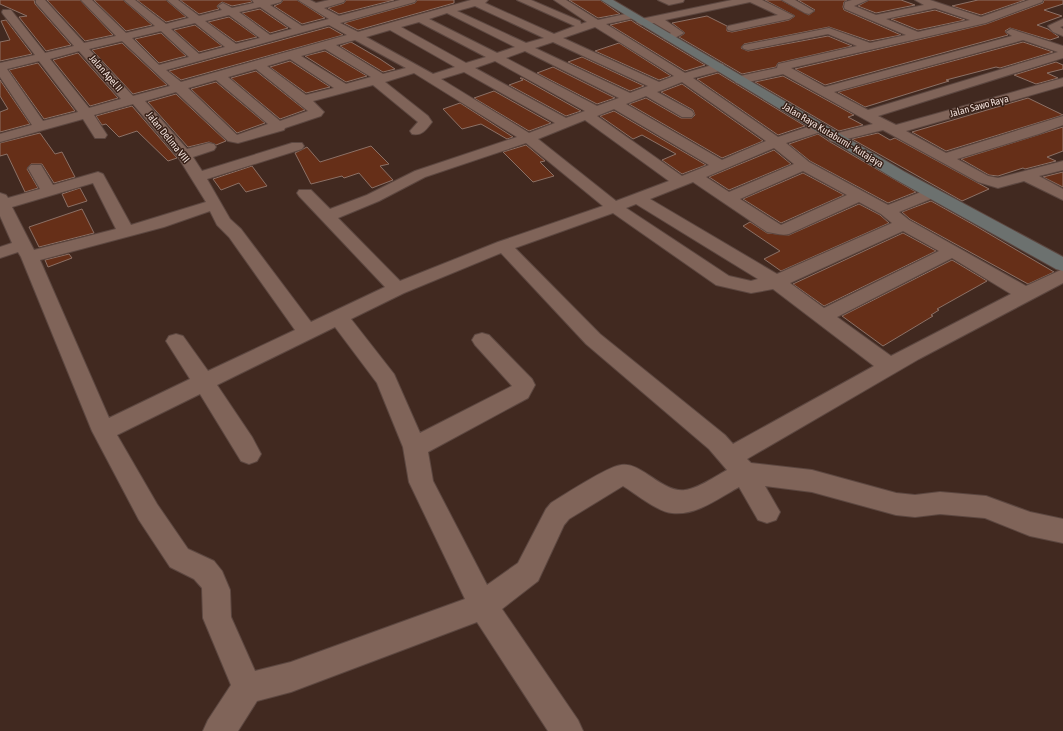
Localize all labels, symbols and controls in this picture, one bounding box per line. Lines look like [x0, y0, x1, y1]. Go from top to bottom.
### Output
street label: Jalan Apel II [87, 53, 125, 93]
street label: Jalan Sawo Raya [948, 93, 1010, 119]
street label: Jalan Raya Kutabumi - Kutajaya [781, 101, 886, 170]
street label: Jalan Delima VIII [144, 109, 192, 165]

